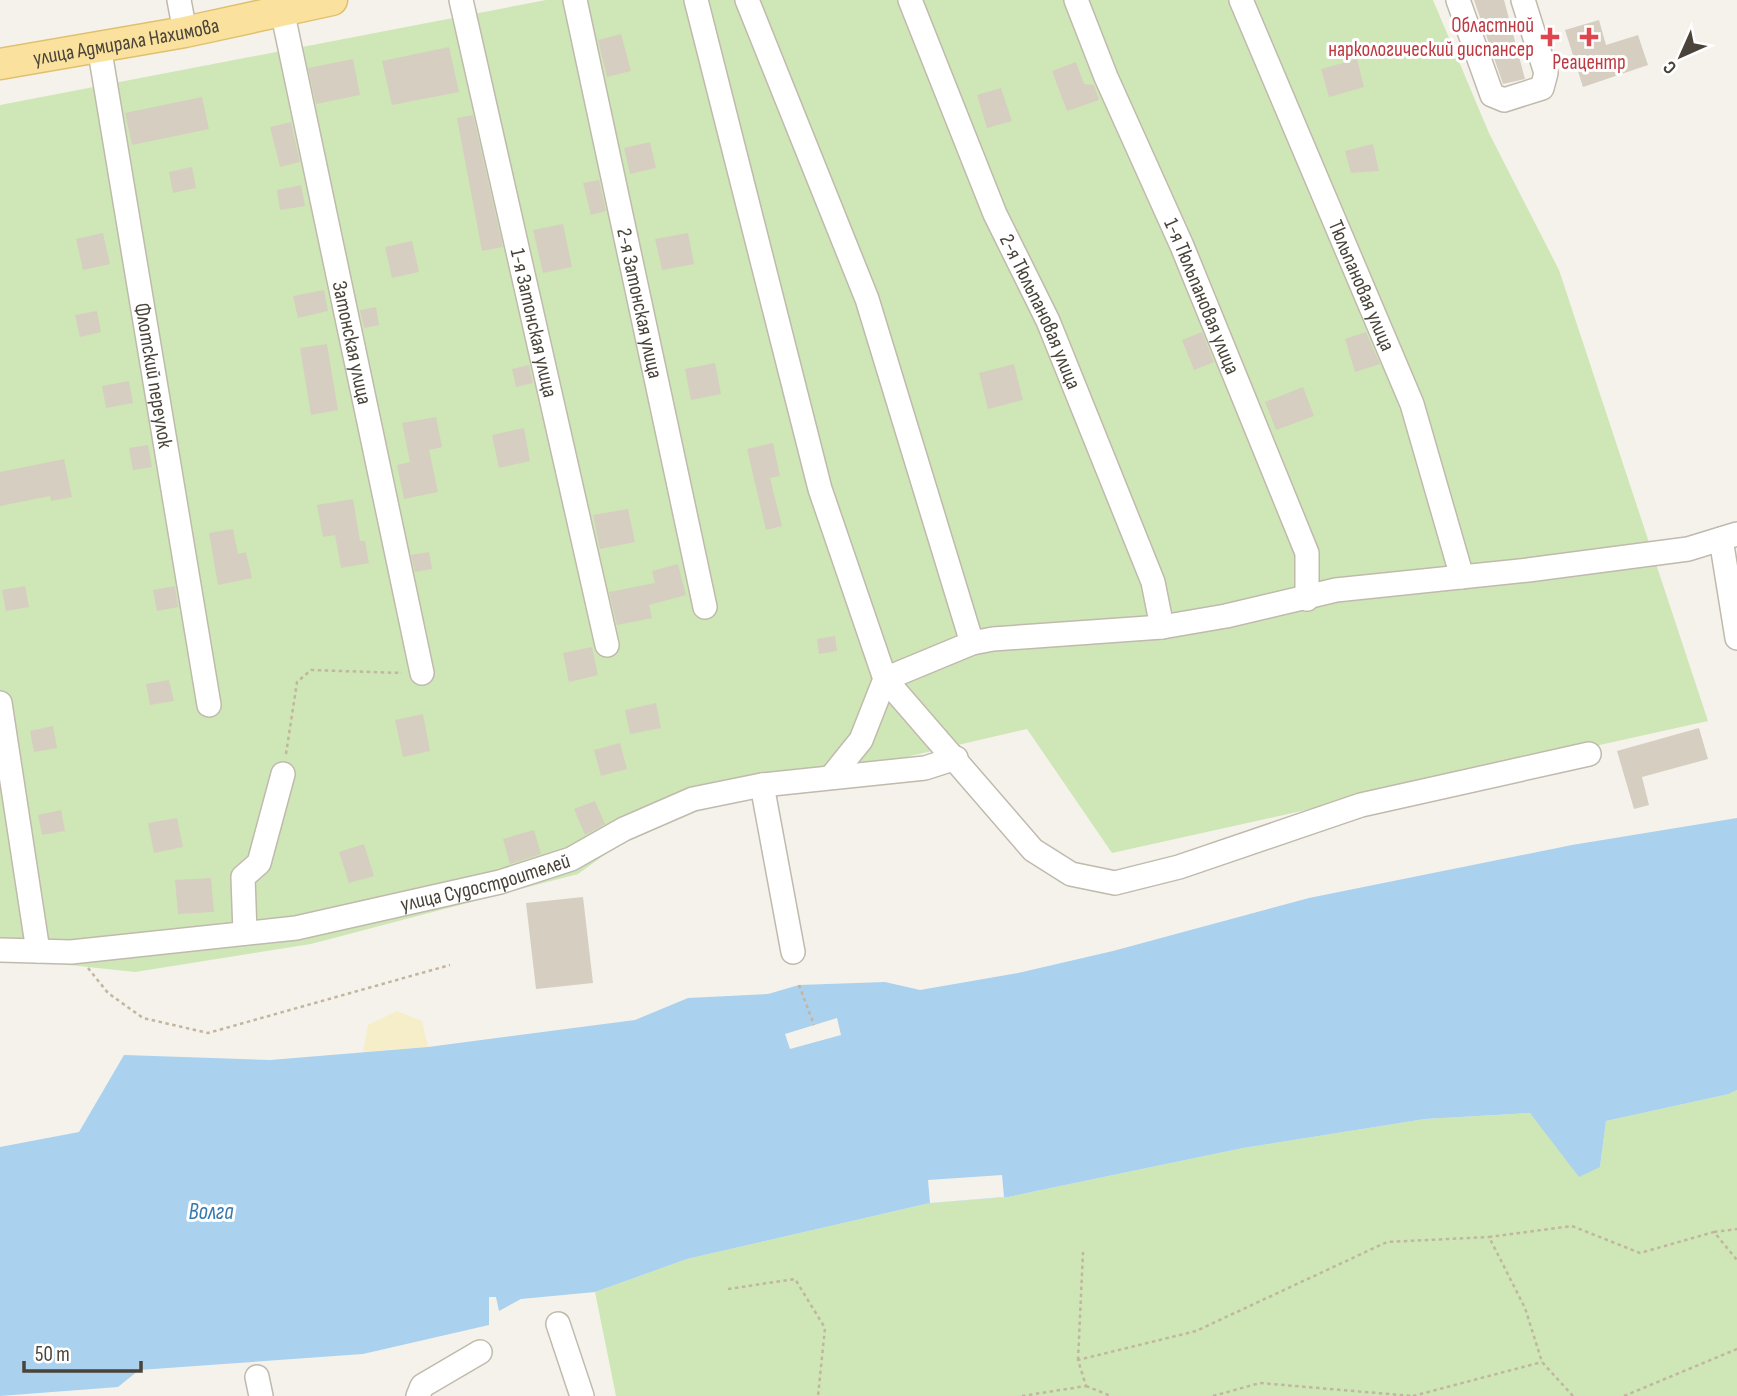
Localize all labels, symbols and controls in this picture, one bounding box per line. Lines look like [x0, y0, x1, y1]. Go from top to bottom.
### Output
street label: улица Адмирала Нахимова [31, 13, 221, 71]
place label: Областной наркологический диспансер [1328, 13, 1534, 62]
north arrow [1646, 21, 1716, 91]
marker: Областной наркологический диспансер [1540, 27, 1560, 47]
marker: Реацентр [1579, 27, 1599, 47]
place label: Реацентр [1552, 50, 1626, 75]
text: С [1658, 55, 1682, 79]
street label: 1-я Тюльпановая улица [1158, 215, 1245, 378]
street label: Тюльпановая улица [1323, 216, 1400, 355]
street label: 2-я Затонская улица [611, 226, 668, 381]
street label: 2-я Тюльпановая улица [994, 230, 1086, 393]
street label: 1-я Затонская улица [505, 246, 563, 400]
street label: Затонская улица [327, 279, 377, 407]
street label: Флотский переулок [129, 301, 178, 450]
street label: улица Судостроителей [398, 848, 573, 917]
water label: Волга [189, 1198, 234, 1226]
scale bar [24, 1330, 142, 1374]
text: 50 m [35, 1342, 70, 1367]

